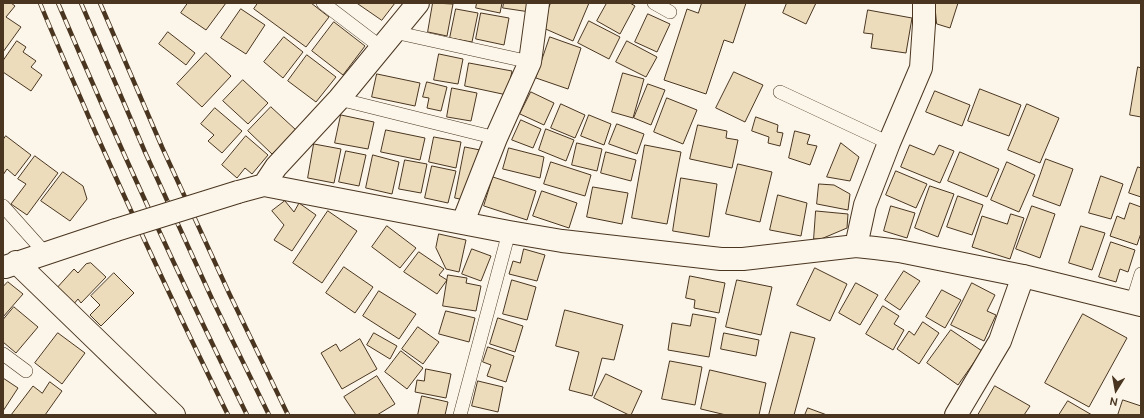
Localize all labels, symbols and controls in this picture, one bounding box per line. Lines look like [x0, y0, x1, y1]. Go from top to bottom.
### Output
north arrow [1096, 370, 1136, 410]
text: N [1109, 395, 1119, 408]

